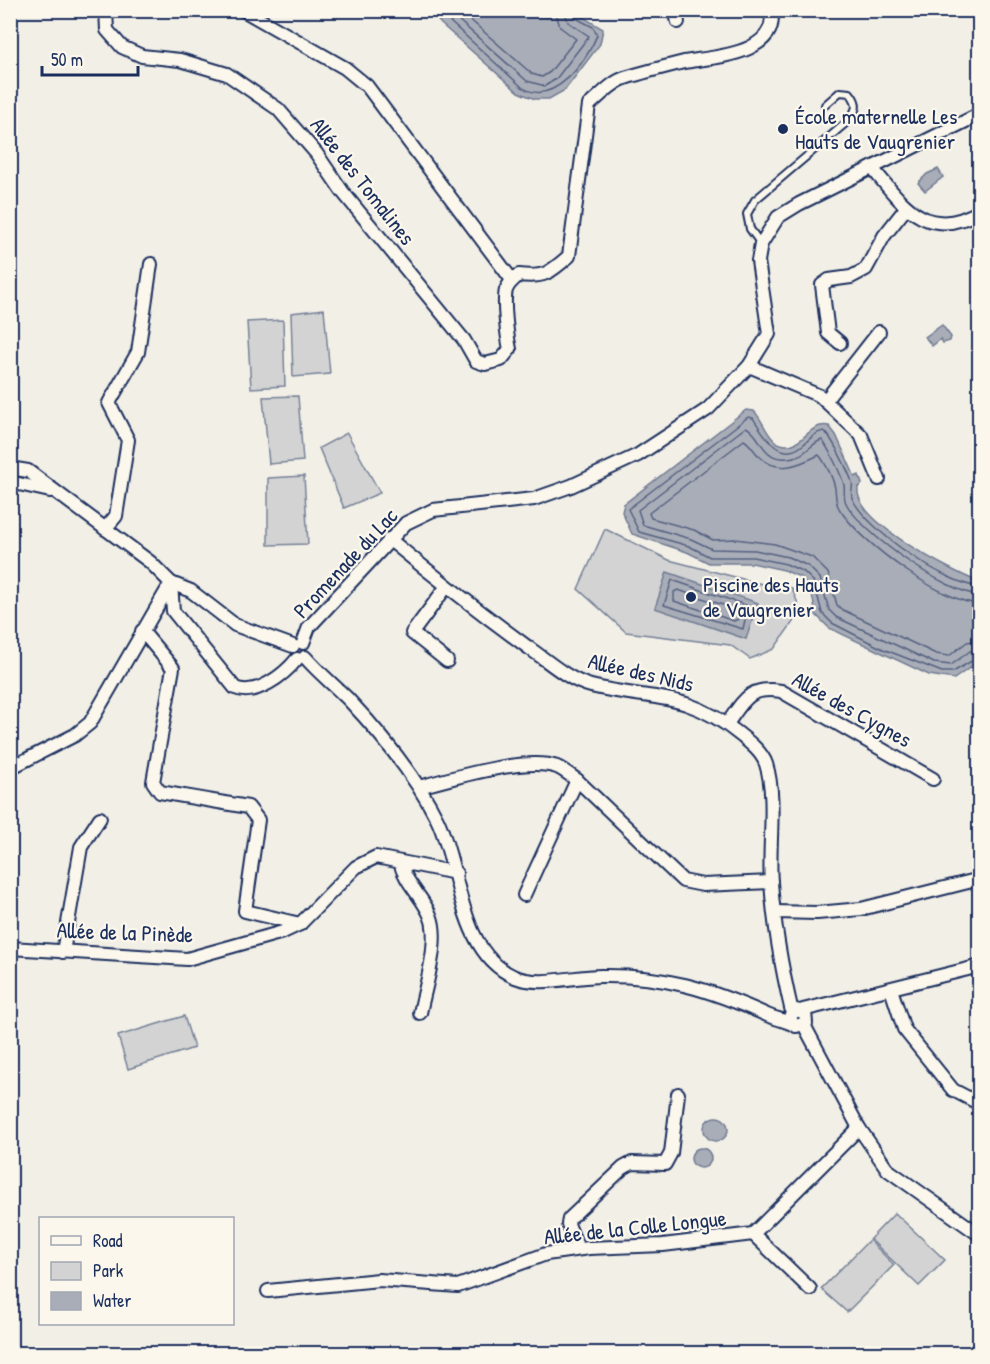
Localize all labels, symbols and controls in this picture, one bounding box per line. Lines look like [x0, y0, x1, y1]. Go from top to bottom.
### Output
scale bar [42, 39, 138, 77]
text: 50 m [51, 47, 83, 72]
place label: École maternelle Les Hauts de Vaugrenier [795, 101, 958, 156]
street label: Allée des Tomalines [304, 111, 422, 251]
marker: École maternelle Les Hauts de Vaugrenier [776, 122, 790, 136]
street label: Promenade du Lac [286, 501, 404, 625]
place label: Piscine des Hauts de Vaugrenier [703, 569, 839, 624]
marker: Piscine des Hauts de Vaugrenier [684, 590, 698, 604]
street label: Allée des Nids [585, 645, 697, 699]
street label: Allée des Cygnes [787, 664, 917, 754]
street label: Allée de la Pinède [56, 915, 194, 949]
street label: Allée de la Colle Longue [542, 1202, 728, 1251]
legend [39, 1217, 234, 1325]
text: Road [93, 1228, 123, 1253]
text: Park [93, 1258, 124, 1283]
text: Water [93, 1288, 131, 1313]

